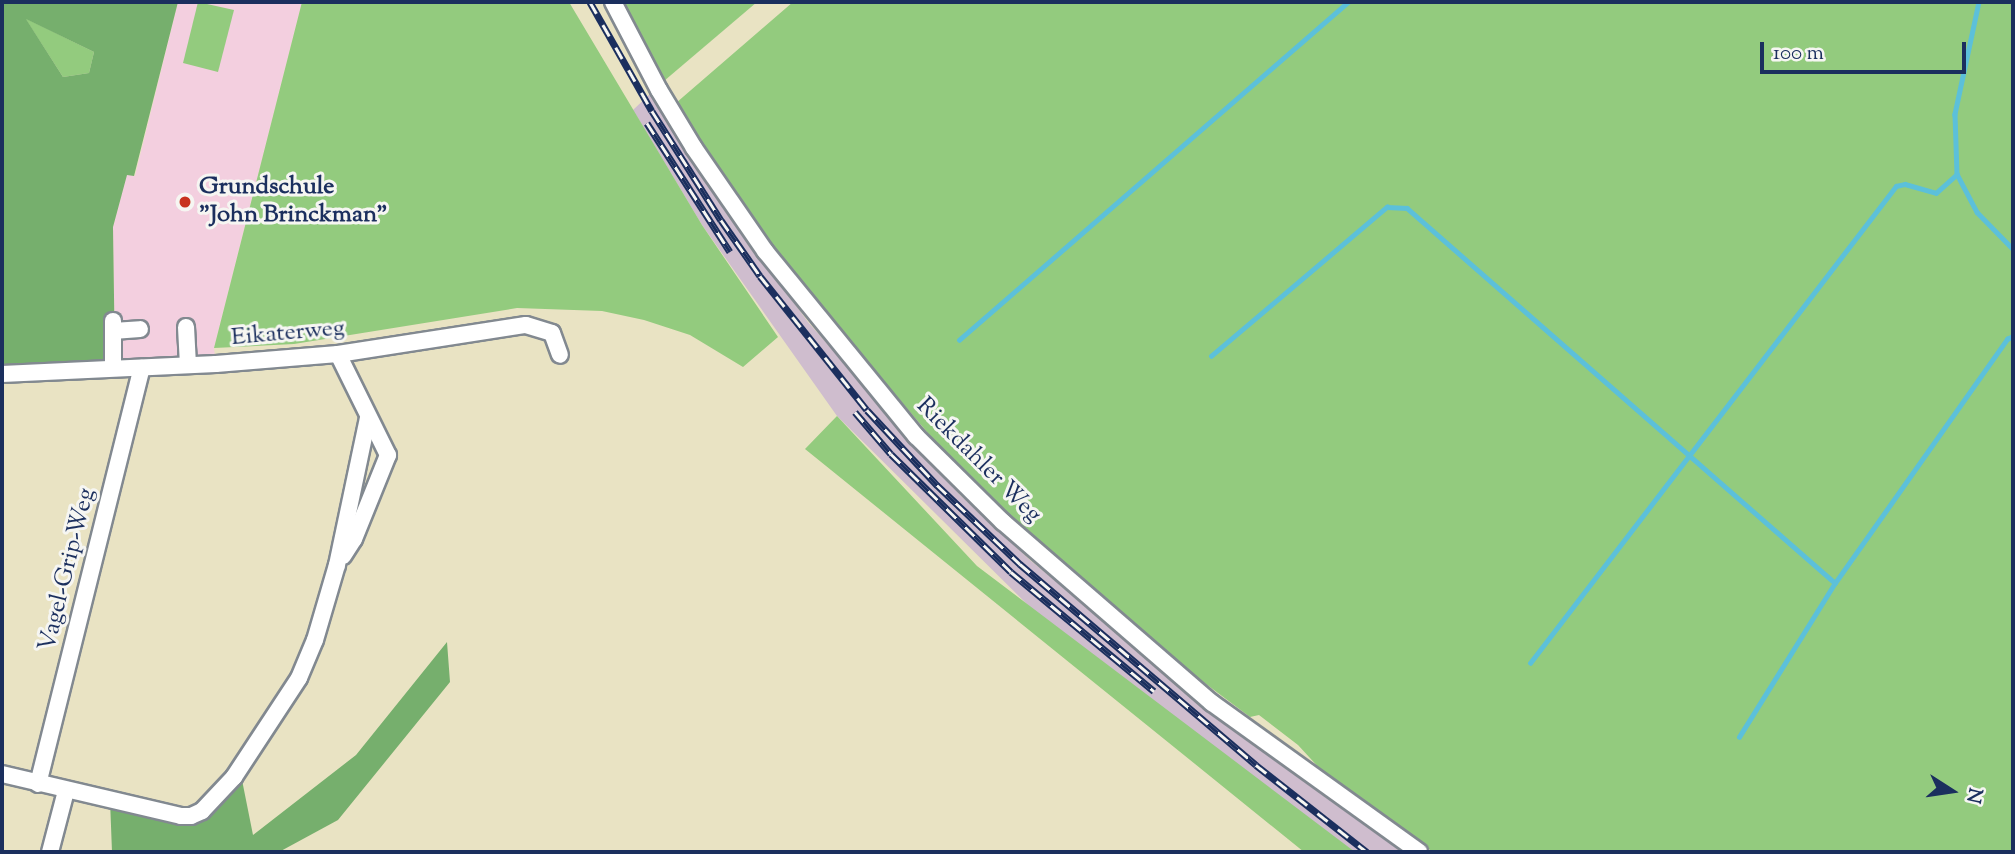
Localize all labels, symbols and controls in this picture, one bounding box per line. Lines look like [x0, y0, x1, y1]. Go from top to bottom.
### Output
scale bar [1763, 28, 1969, 72]
text: 100 m [1773, 39, 1824, 69]
place label: Grundschule "John Brinckman" [199, 174, 387, 230]
marker: Grundschule "John Brinckman" [177, 194, 193, 210]
street label: Eikaterweg [230, 315, 346, 353]
street label: Riekdahler Weg [909, 392, 1047, 530]
street label: Vagel-Grip-Weg [34, 485, 102, 655]
north arrow [1917, 756, 1987, 826]
text: N [1958, 785, 1988, 806]

